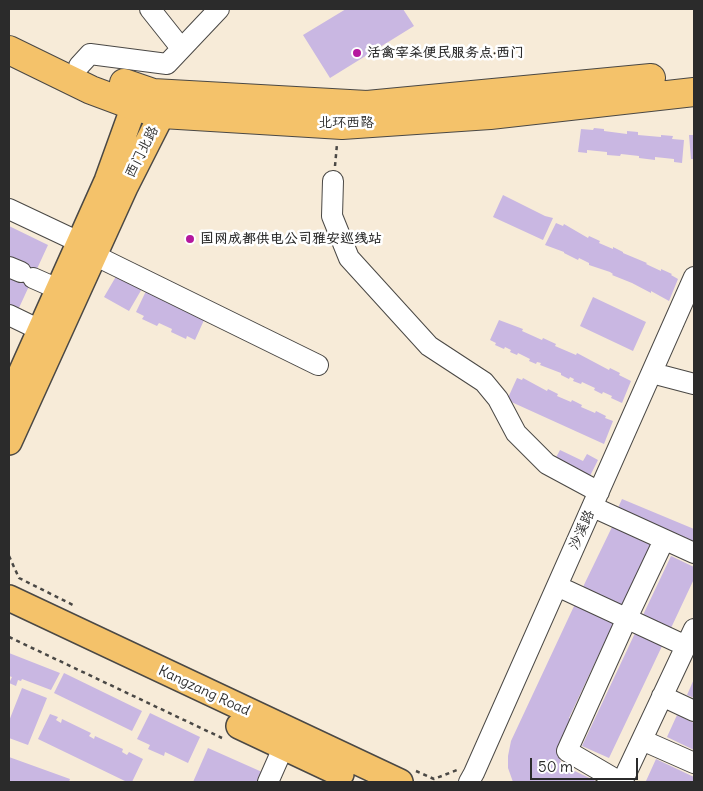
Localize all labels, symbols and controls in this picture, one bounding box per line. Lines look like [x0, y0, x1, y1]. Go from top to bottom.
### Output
place label: 活禽宰杀便民服务点·西门 [367, 45, 524, 61]
marker: 活禽宰杀便民服务点·西门 [351, 47, 363, 59]
street label: 北环西路 [318, 115, 374, 131]
street label: 西门北路 [122, 123, 162, 181]
place label: 国网成都供电公司雅安巡线站 [200, 231, 382, 247]
marker: 国网成都供电公司雅安巡线站 [184, 233, 196, 245]
street label: 沙溪路 [566, 507, 598, 553]
street label: Kangzang Road [156, 662, 252, 720]
scale bar [533, 748, 640, 780]
text: 50 m [538, 757, 573, 776]

